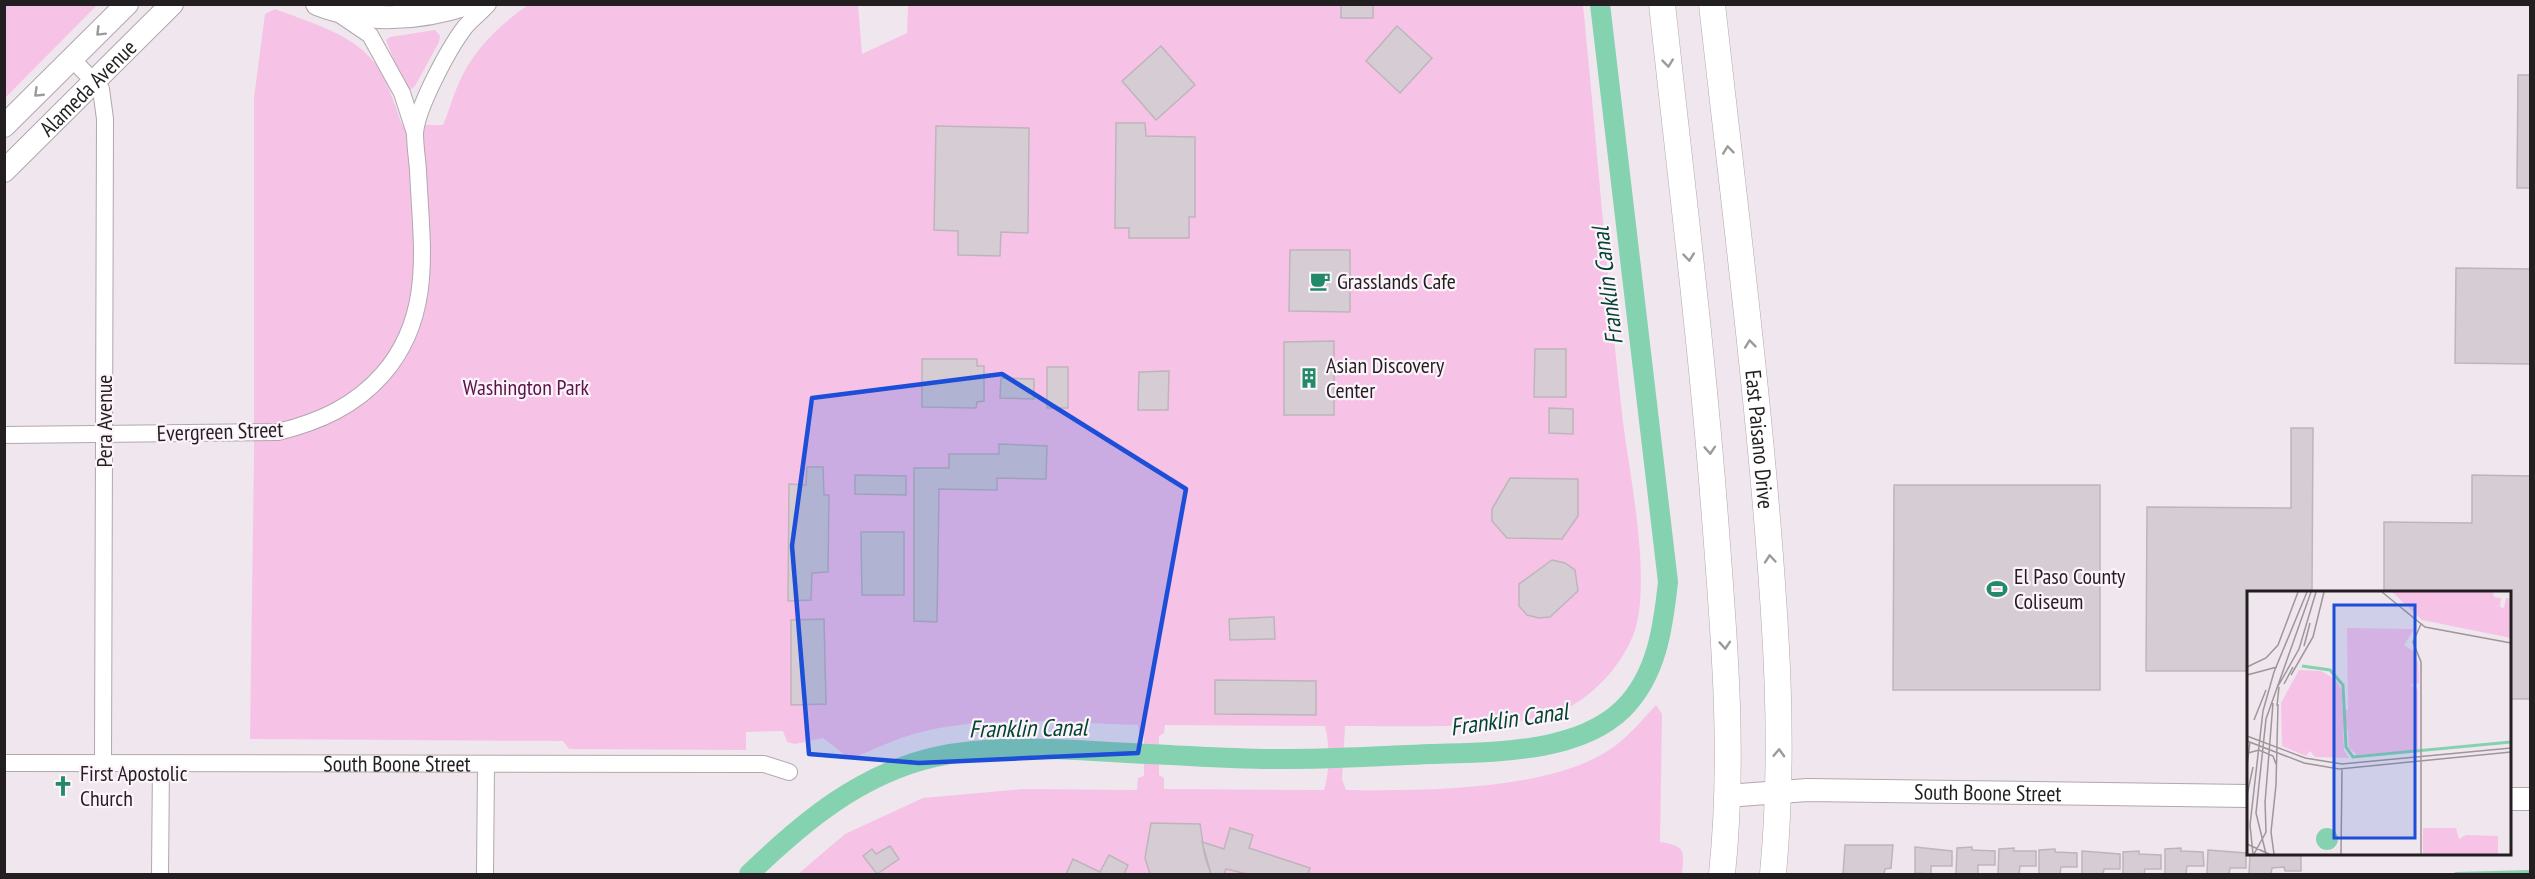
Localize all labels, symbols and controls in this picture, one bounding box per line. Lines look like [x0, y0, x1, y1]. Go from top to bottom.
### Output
one-way arrow [96, 25, 106, 36]
street label: Alameda Avenue [33, 34, 142, 142]
one-way arrow [1661, 58, 1674, 67]
one-way arrow [35, 85, 46, 96]
one-way arrow [1722, 145, 1735, 154]
water label: Franklin Canal [1584, 223, 1630, 347]
one-way arrow [1683, 252, 1695, 261]
place label: Grasslands Cafe [1337, 267, 1456, 295]
cafe icon: Grasslands Cafe [1308, 269, 1332, 293]
one-way arrow [1744, 339, 1756, 348]
place label: Asian Discovery Center [1326, 351, 1445, 404]
building icon: Asian Discovery Center [1297, 366, 1321, 390]
street label: East Paisano Drive [1739, 369, 1780, 510]
park label: Washington Park [463, 373, 590, 401]
street label: Pera Avenue [90, 375, 118, 467]
street label: Evergreen Street [156, 415, 284, 447]
one-way arrow [1703, 446, 1716, 455]
one-way arrow [1764, 554, 1777, 563]
place label: El Paso County Coliseum [2014, 562, 2126, 615]
sports icon: El Paso County Coliseum [1985, 577, 2009, 601]
inset map [2247, 591, 2511, 855]
one-way arrow [1718, 640, 1731, 649]
water label: Franklin Canal [1448, 695, 1572, 743]
water label: Franklin Canal [969, 711, 1090, 745]
street label: South Boone Street [323, 749, 471, 778]
one-way arrow [1773, 749, 1786, 758]
place label: First Apostolic Church [80, 759, 188, 812]
church icon: First Apostolic Church [51, 774, 75, 798]
street label: South Boone Street [1914, 777, 2062, 807]

